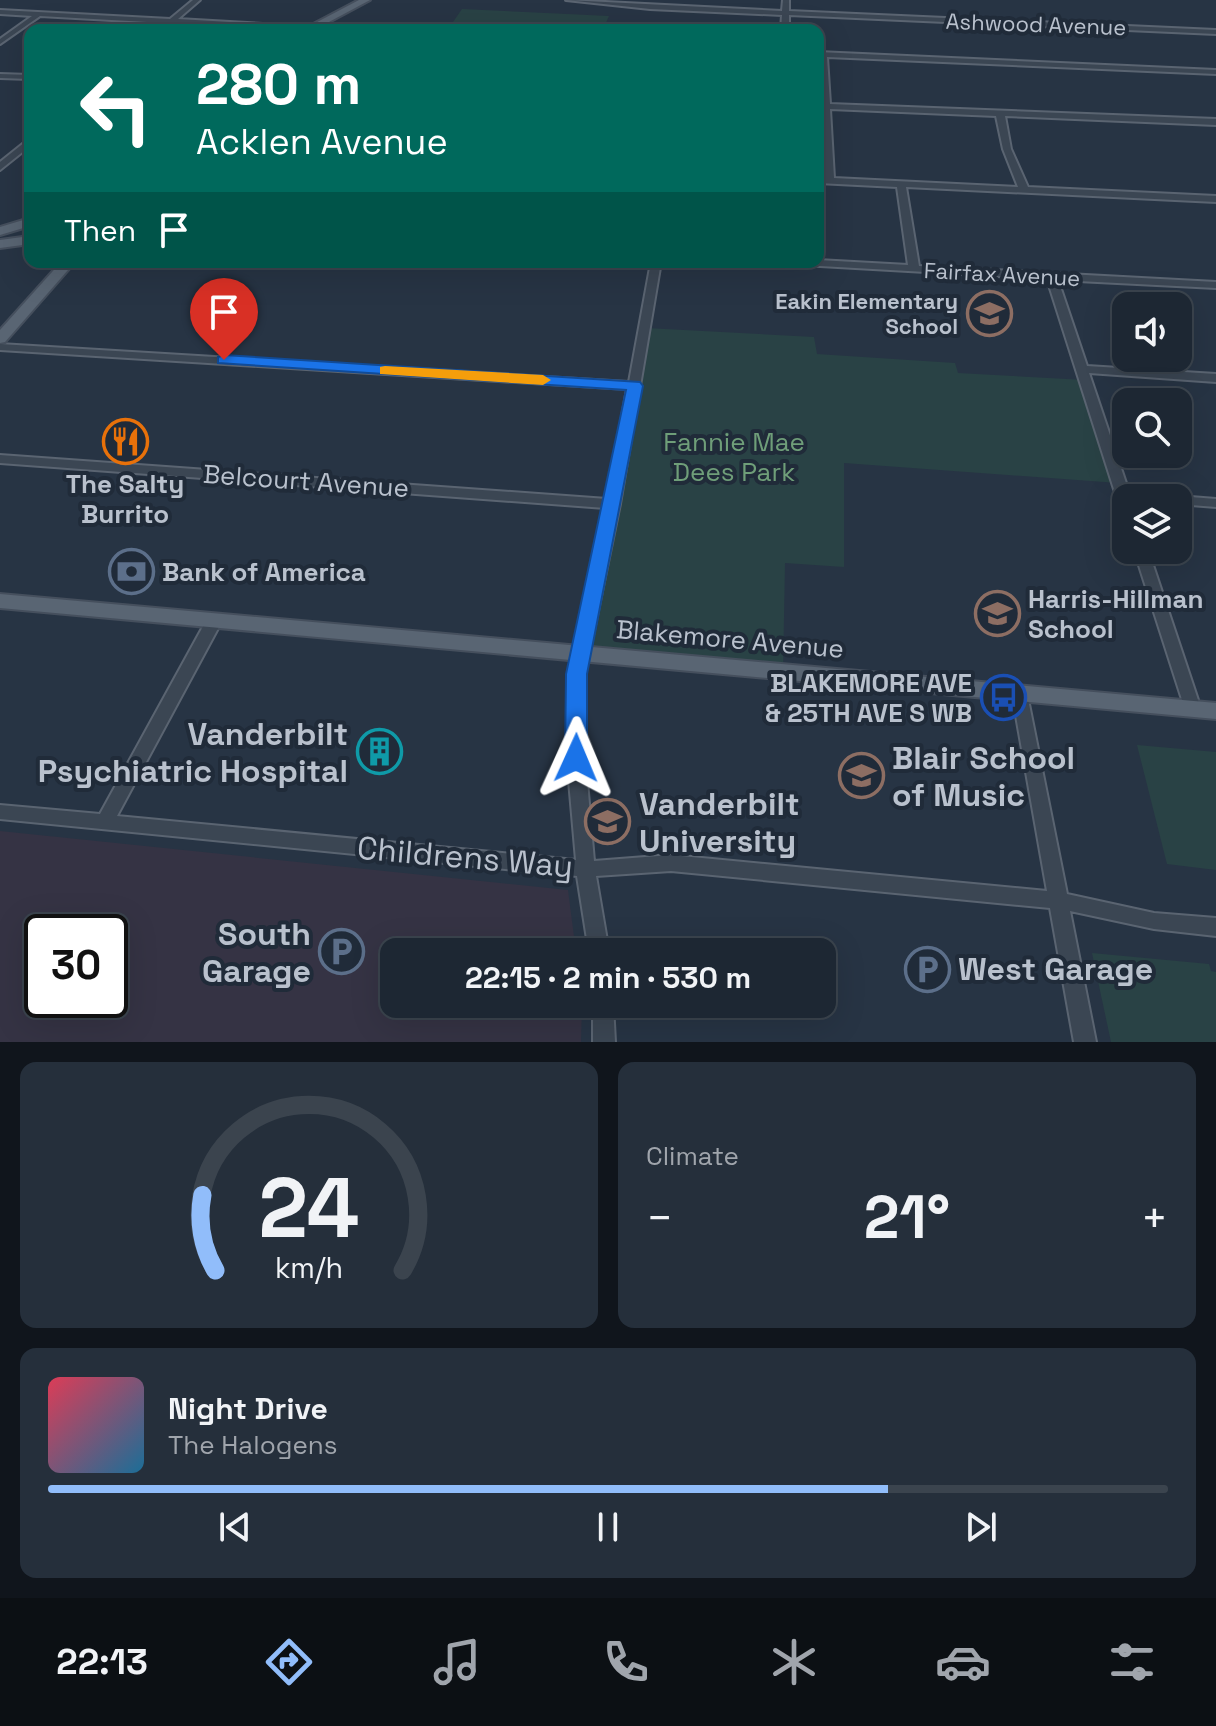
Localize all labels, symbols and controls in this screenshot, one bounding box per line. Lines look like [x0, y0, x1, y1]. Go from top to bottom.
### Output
street label: Ashwood Avenue [945, 7, 1127, 41]
text: 280 m [196, 49, 361, 120]
icon: left [64, 56, 168, 160]
text: Acklen Avenue [196, 119, 448, 165]
icon: arrive [152, 208, 196, 252]
text: Then [64, 211, 136, 250]
street label: Fairfax Avenue [923, 256, 1081, 292]
pin [190, 278, 258, 360]
place label: Eakin Elementary School [775, 287, 958, 340]
icon: arrive [202, 290, 246, 334]
school or university icon: Eakin Elementary School [965, 290, 1013, 338]
map controls [1112, 292, 1192, 564]
button: sound [1112, 292, 1192, 372]
button: search [1112, 388, 1192, 468]
restaurant icon: The Salty Burrito [101, 417, 149, 465]
park label: Fannie Mae Dees Park [663, 425, 805, 489]
street label: Belcourt Avenue [202, 457, 410, 505]
place label: The Salty Burrito [66, 467, 184, 531]
button: layers [1112, 484, 1192, 564]
bank icon: Bank of America [107, 548, 155, 596]
place label: Bank of America [162, 555, 366, 589]
place label: Harris-Hillman School [1028, 582, 1204, 646]
school or university icon: Harris-Hillman School [973, 590, 1021, 638]
street label: Blakemore Avenue [615, 612, 845, 666]
place label: BLAKEMORE AVE & 25TH AVE S WB [765, 666, 972, 730]
bus stop icon: BLAKEMORE AVE & 25TH AVE S WB [979, 674, 1027, 722]
place label: Vanderbilt Psychiatric Hospital [38, 714, 348, 791]
position arrow [534, 716, 618, 800]
building icon: Vanderbilt Psychiatric Hospital [355, 728, 403, 776]
place label: Blair School of Music [892, 738, 1075, 815]
school or university icon: Blair School of Music [837, 752, 885, 800]
place label: Vanderbilt University [639, 784, 800, 861]
school or university icon: Vanderbilt University [584, 798, 632, 846]
street label: Childrens Way [355, 828, 575, 886]
speed limit sign: 30 [24, 914, 128, 1018]
place label: South Garage [202, 914, 311, 991]
parking icon: South Garage [318, 928, 366, 976]
parking icon: West Garage [903, 945, 951, 993]
place label: West Garage [958, 949, 1153, 989]
text: 22:15 · 2 min · 530 m [465, 958, 751, 997]
text: Climate [646, 1139, 739, 1173]
text: 24 [259, 1155, 359, 1261]
text: 21° [864, 1179, 950, 1256]
text: − [646, 1190, 673, 1246]
text: + [1141, 1190, 1168, 1246]
text: km/h [275, 1250, 343, 1286]
text: Night Drive [168, 1389, 328, 1428]
text: The Halogens [168, 1428, 337, 1462]
icon: previous [213, 1505, 257, 1549]
icon: pause [586, 1505, 630, 1549]
icon: next [959, 1505, 1003, 1549]
icon: directions [261, 1634, 317, 1690]
icon: music [429, 1634, 485, 1690]
icon: phone [598, 1634, 654, 1690]
icon: climate [766, 1634, 822, 1690]
icon: car [935, 1634, 991, 1690]
icon: filters [1104, 1634, 1160, 1690]
text: 22:13 [56, 1639, 148, 1685]

